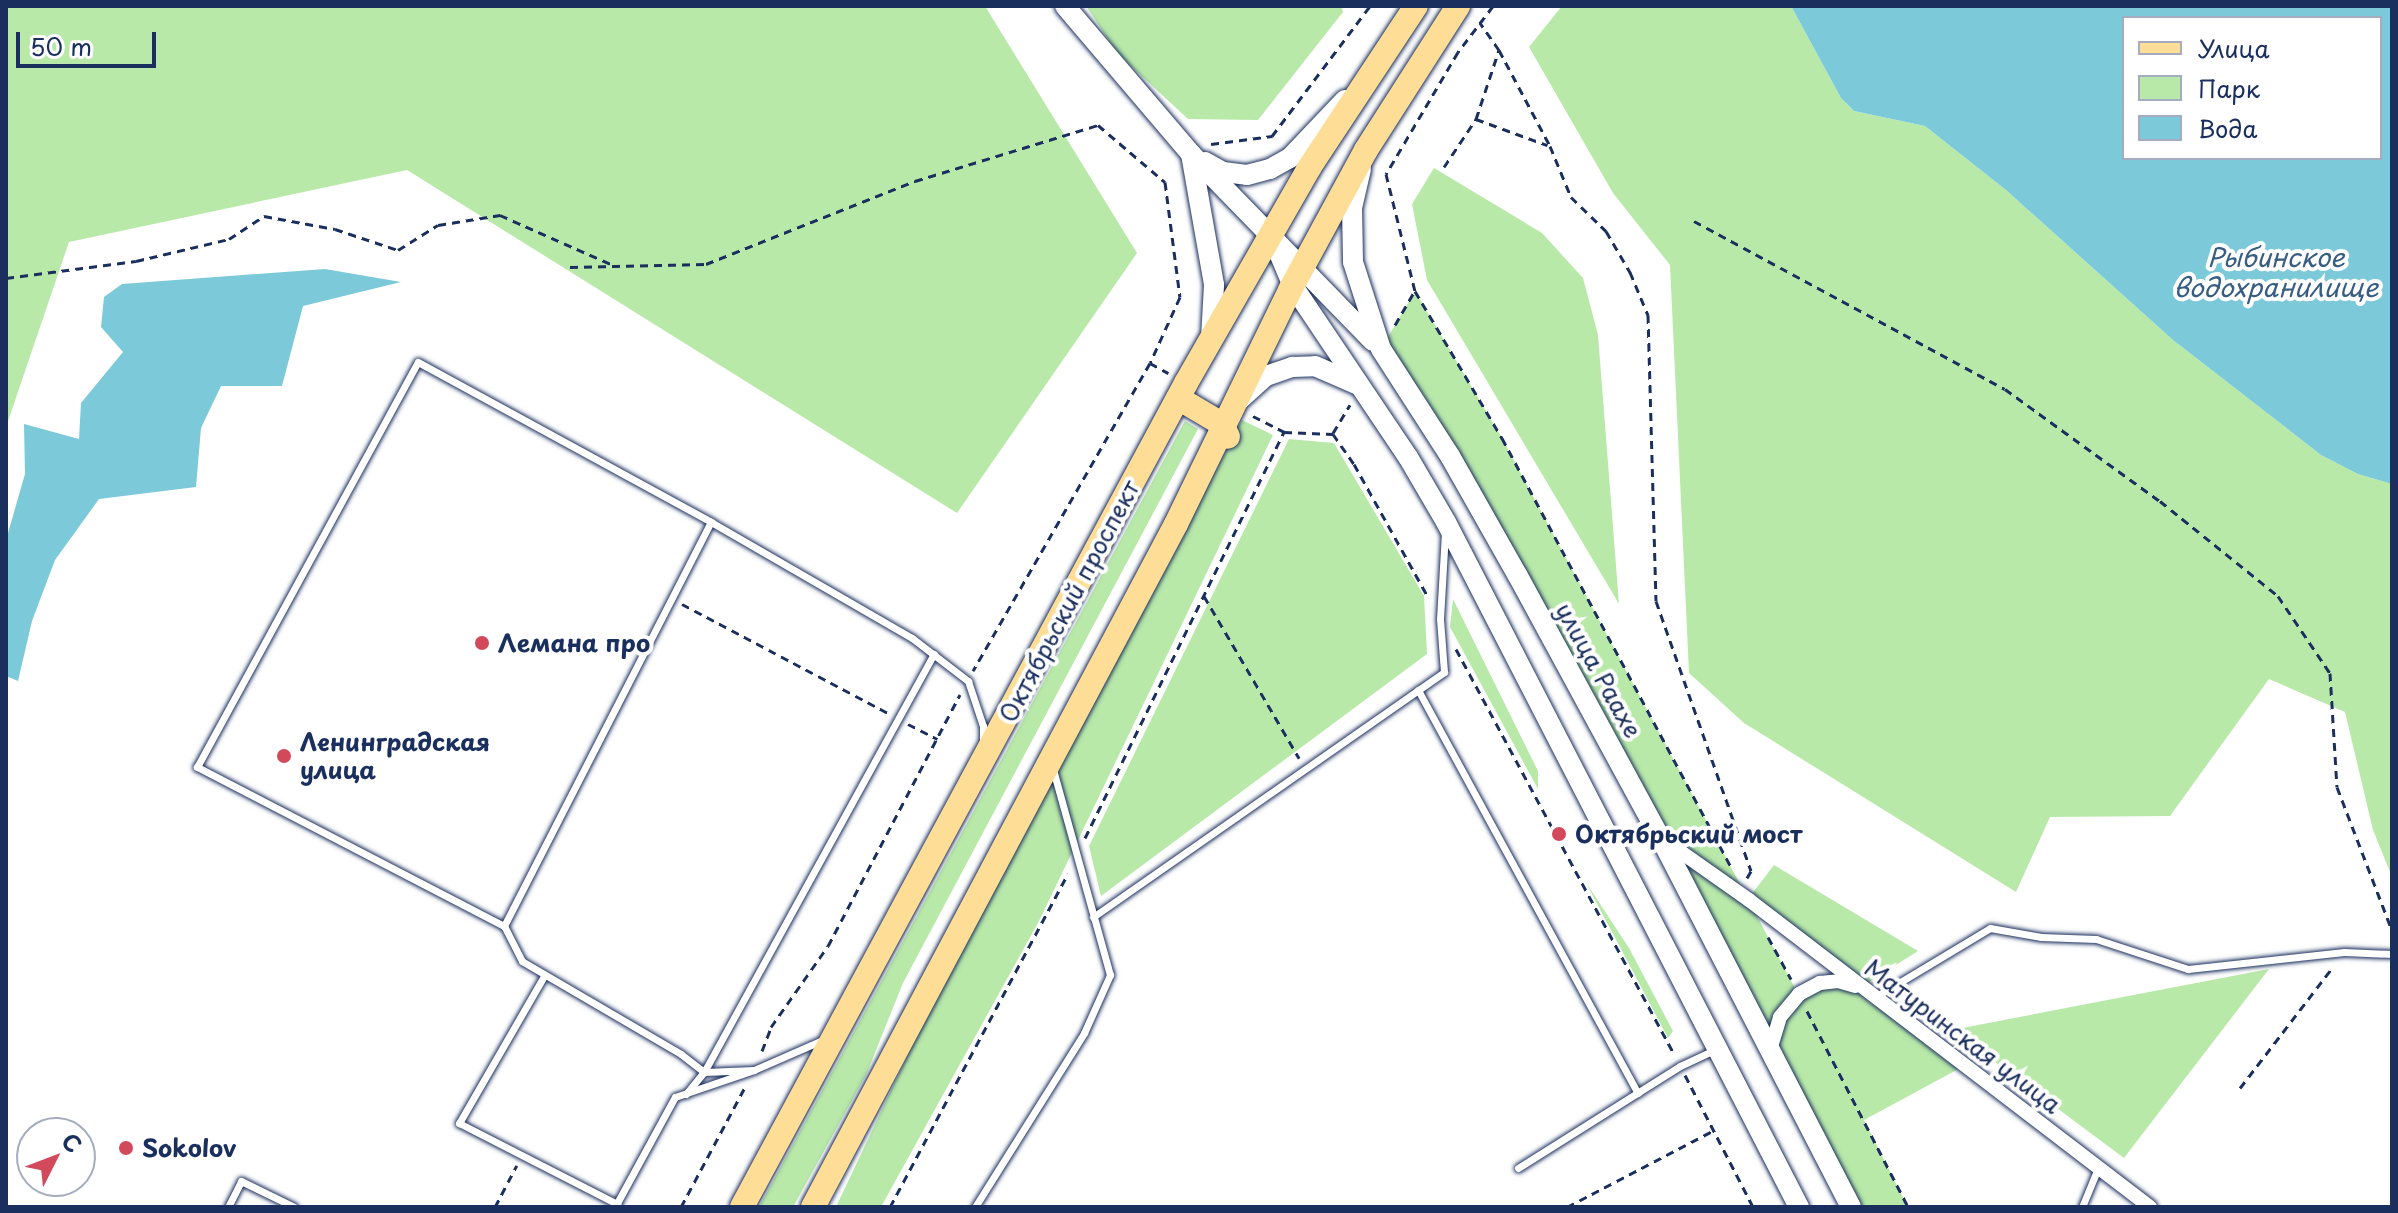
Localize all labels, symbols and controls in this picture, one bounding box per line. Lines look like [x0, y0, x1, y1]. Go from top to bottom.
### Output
scale bar [20, 16, 160, 66]
legend [2122, 16, 2382, 160]
text: 50 m [30, 28, 92, 64]
text: Улица [2198, 30, 2270, 66]
text: Парк [2198, 70, 2260, 106]
text: Вода [2198, 110, 2257, 146]
water label: Рыбинское водохранилище [2173, 241, 2379, 302]
street label: Октябрьский проспект [993, 475, 1145, 727]
street label: улица Раахе [1550, 598, 1648, 742]
place label: Лемана про [498, 629, 651, 657]
marker: Лемана про [473, 634, 491, 652]
place label: Ленинградская улица [300, 728, 490, 784]
marker: Ленинградская улица [275, 747, 293, 765]
place label: Октябрьский мост [1575, 820, 1803, 848]
marker: Октябрьский мост [1550, 825, 1568, 843]
street label: Матуринская улица [1859, 953, 2067, 1119]
north arrow [16, 1117, 96, 1197]
text: С [55, 1125, 91, 1159]
place label: Sokolov [142, 1134, 236, 1162]
marker: Sokolov [117, 1139, 135, 1157]

